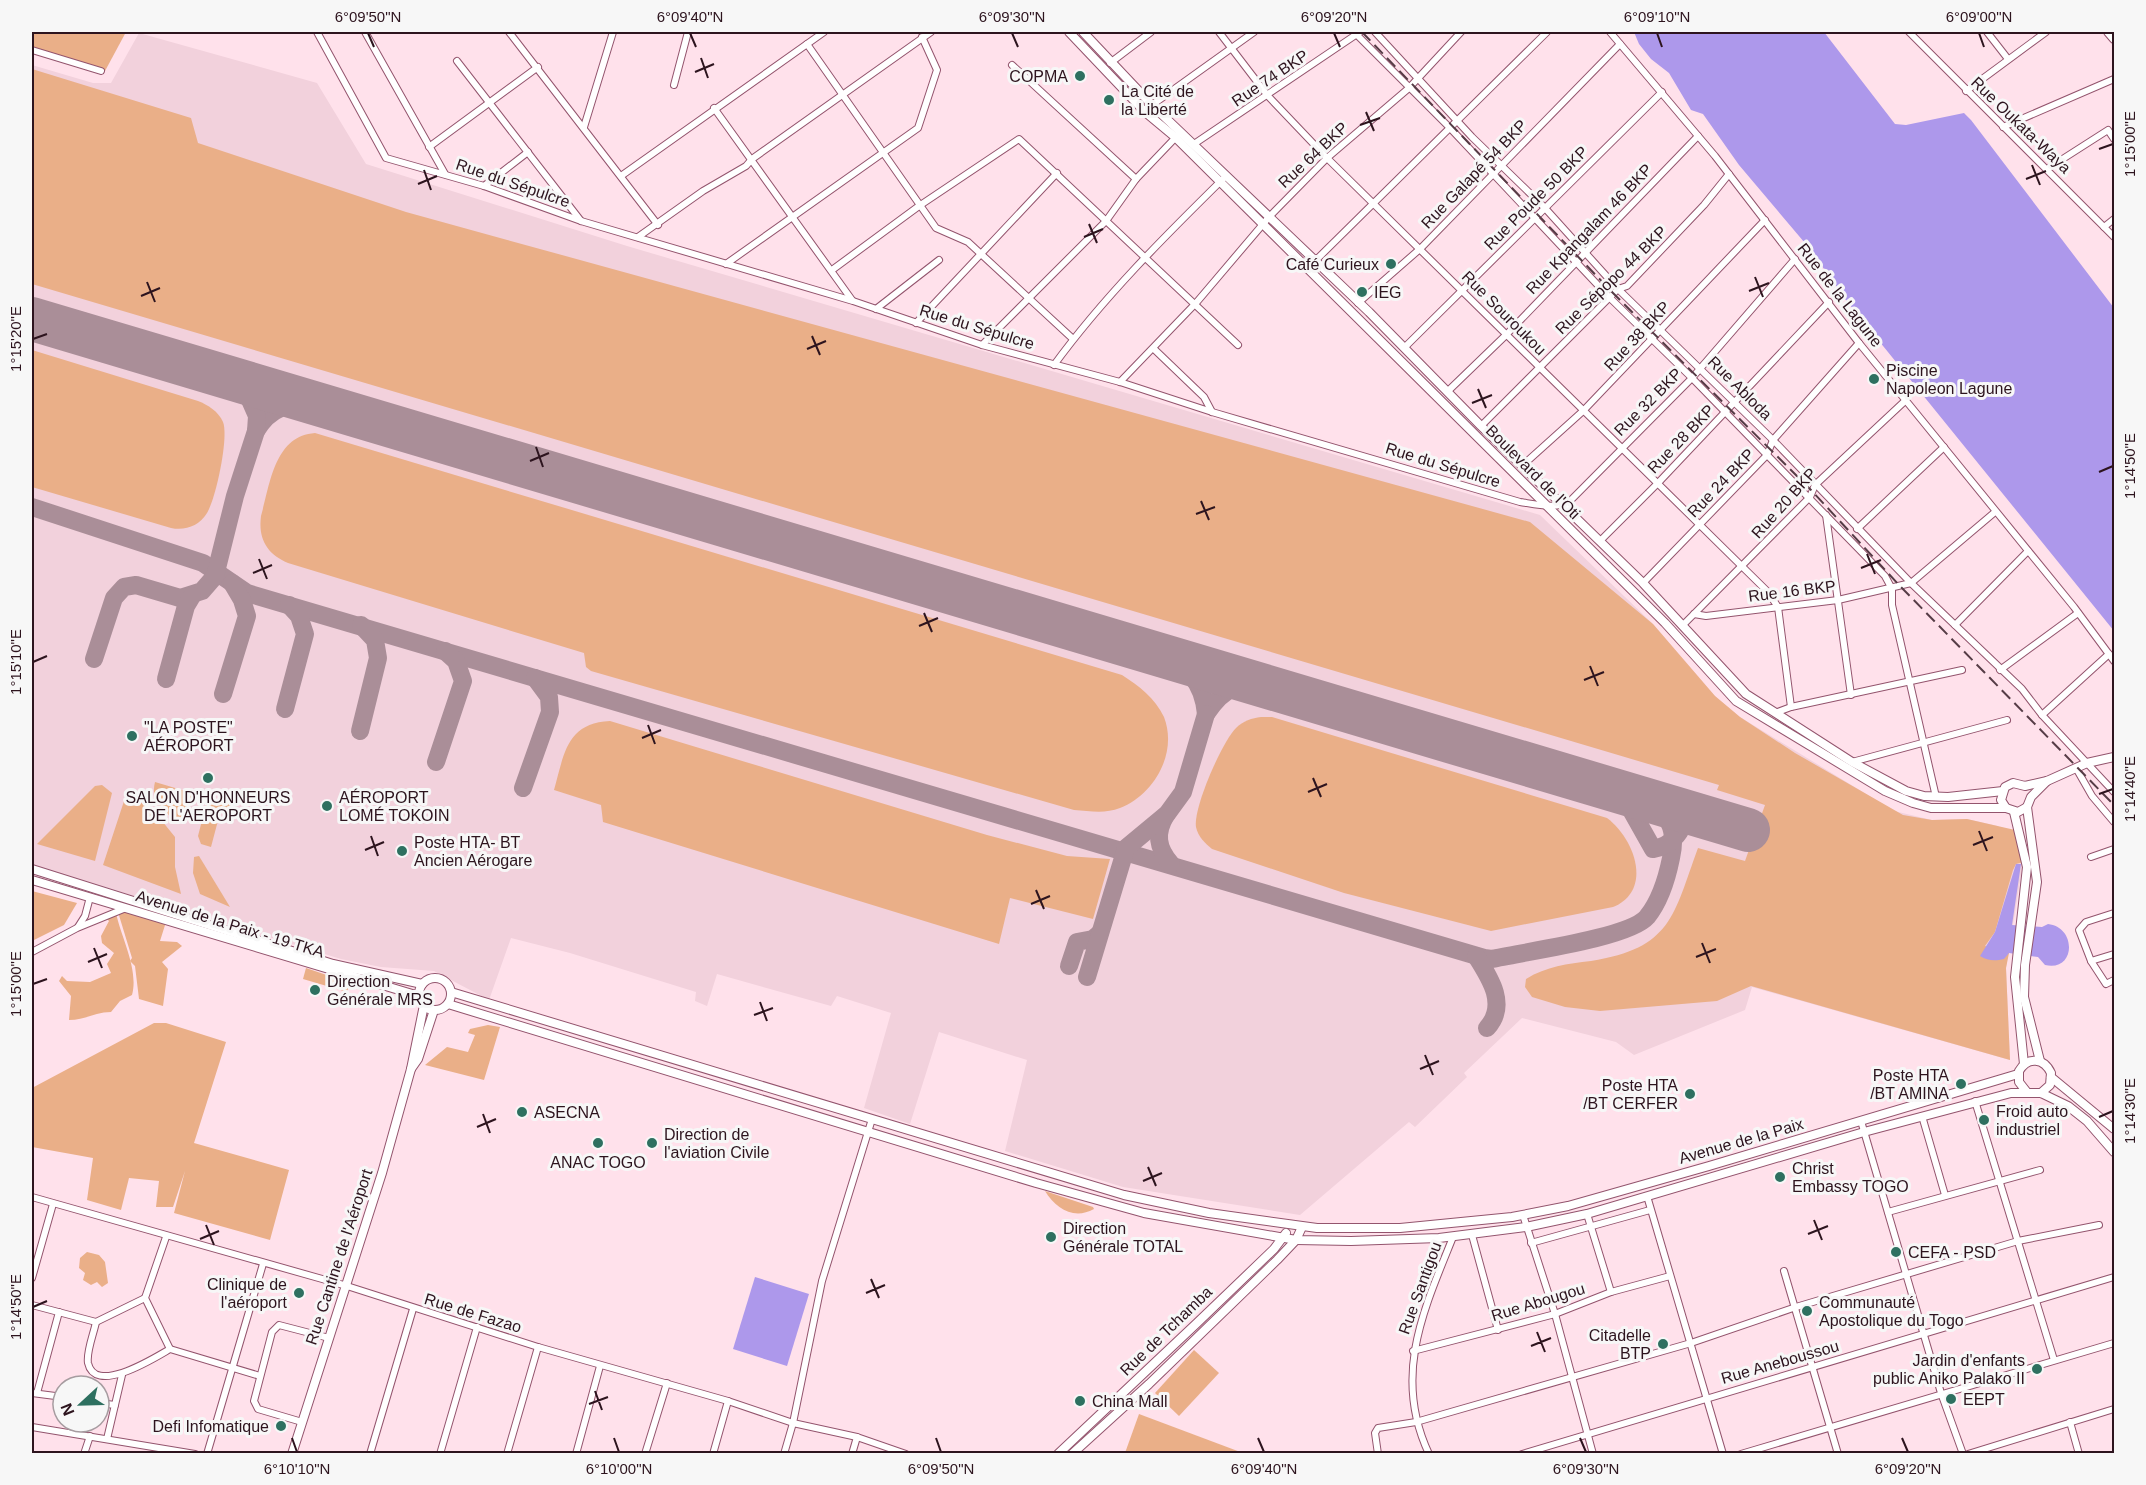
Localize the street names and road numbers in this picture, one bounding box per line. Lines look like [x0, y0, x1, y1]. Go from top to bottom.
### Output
street label: Rue 74 BKP [1229, 46, 1311, 110]
street label: Rue Oukata-Waya [1968, 73, 2074, 177]
street label: Rue Galapé 54 BKP [1418, 116, 1530, 232]
street label: Rue 64 BKP [1275, 119, 1351, 191]
street label: Rue Poude 50 BKP [1481, 143, 1591, 253]
street label: Rue du Sépulcre [454, 156, 572, 210]
street label: Rue Kpangalam 46 BKP [1523, 161, 1655, 297]
street label: Rue Sépopo 44 BKP [1552, 223, 1670, 337]
street label: Rue de la Lagune [1794, 240, 1886, 350]
street label: Rue Souroukou [1459, 268, 1549, 358]
street label: Rue 38 BKP [1601, 298, 1673, 374]
street label: Rue du Sépulcre [918, 301, 1037, 353]
street label: Rue Abloda [1705, 353, 1775, 423]
street label: Rue 32 BKP [1611, 365, 1685, 439]
street label: Rue 28 BKP [1644, 401, 1718, 477]
street label: Boulevard de l'Oti [1483, 422, 1583, 522]
street label: Rue du Sépulcre [1384, 439, 1503, 491]
street label: Rue 24 BKP [1684, 445, 1758, 521]
street label: Rue 20 BKP [1748, 465, 1820, 541]
street label: Rue 16 BKP [1747, 577, 1837, 605]
street label: Avenue de la Paix - 19 TKA [134, 887, 327, 961]
street label: Avenue de la Paix [1677, 1115, 1805, 1167]
street label: Rue Cantine de l'Aéroport [303, 1167, 376, 1347]
street label: Rue Santigou [1395, 1240, 1445, 1336]
street label: Rue Abougou [1489, 1280, 1587, 1324]
street label: Rue de Tchamba [1117, 1283, 1215, 1379]
street label: Rue de Fazao [422, 1290, 524, 1336]
street label: Rue Aneboussou [1719, 1337, 1841, 1387]

